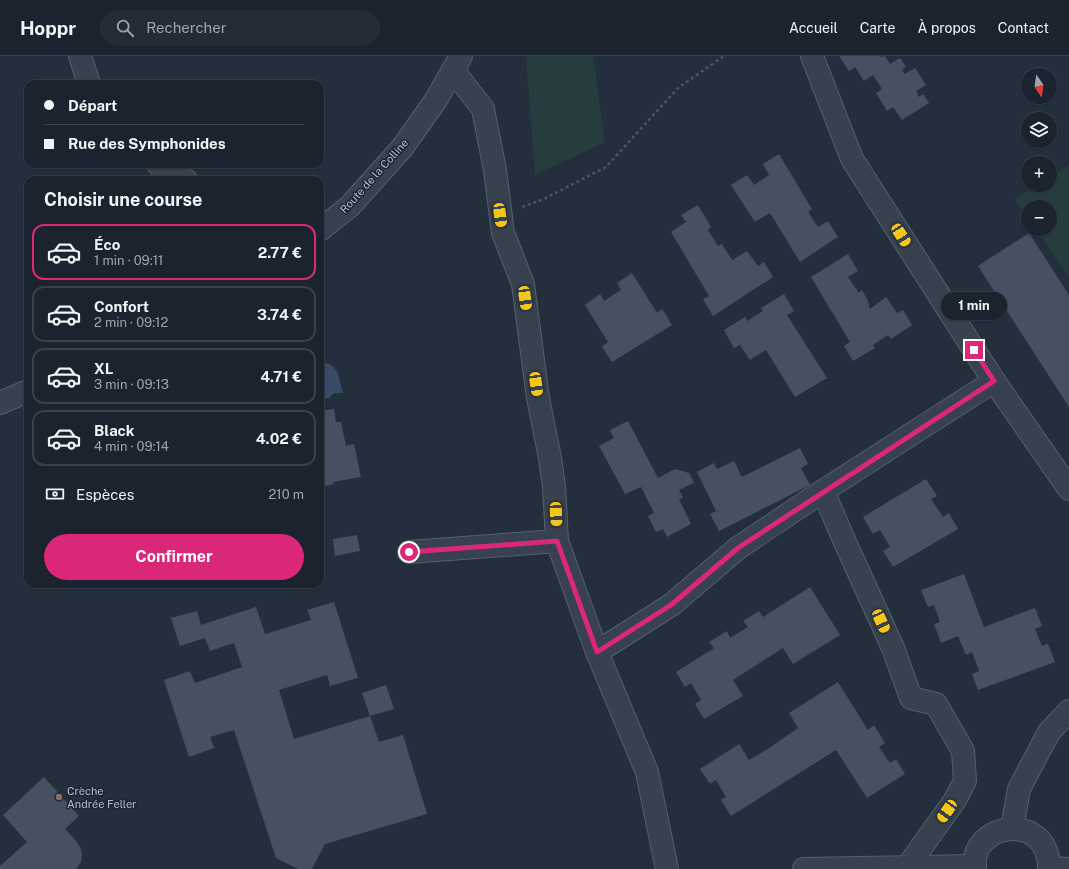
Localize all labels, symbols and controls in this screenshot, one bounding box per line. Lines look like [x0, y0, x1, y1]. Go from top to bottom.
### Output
search box [100, 10, 380, 46]
text: Hoppr [20, 17, 76, 39]
icon: search [114, 17, 136, 39]
text: Rechercher [146, 19, 227, 36]
text: Accueil [789, 20, 838, 36]
text: Carte [860, 20, 896, 36]
text: À propos [918, 20, 976, 36]
text: Contact [998, 20, 1049, 36]
north arrow [1021, 68, 1057, 104]
map controls [1021, 68, 1057, 236]
text: Départ [68, 97, 117, 114]
button: layers [1021, 112, 1057, 148]
text: Rue des Symphonides [68, 135, 226, 152]
street label: Route de la Colline [338, 136, 410, 216]
button: + [1021, 156, 1057, 192]
text: Choisir une course [44, 189, 202, 210]
button: − [1021, 200, 1057, 236]
car [492, 202, 508, 228]
car [889, 222, 913, 248]
icon: car [46, 234, 82, 270]
text: Éco [94, 236, 120, 253]
text: 2.77 € [258, 244, 302, 261]
text: 1 min · 09:11 [94, 253, 163, 268]
car [517, 285, 533, 311]
callout: 1 min [941, 292, 1007, 320]
icon: car [46, 296, 82, 332]
text: Confort [94, 298, 149, 315]
text: 1 min [958, 298, 990, 313]
text: 3.74 € [257, 306, 302, 323]
text: 2 min · 09:12 [94, 315, 168, 330]
route end [965, 341, 983, 359]
icon: car [46, 358, 82, 394]
text: XL [94, 360, 113, 377]
text: 4.71 € [260, 368, 302, 385]
car [528, 371, 544, 397]
text: 3 min · 09:13 [94, 377, 169, 392]
icon: car [46, 420, 82, 456]
text: Black [94, 422, 134, 439]
text: 4.02 € [256, 430, 302, 447]
text: 4 min · 09:14 [94, 439, 169, 454]
icon: cash [44, 483, 66, 505]
text: Espèces [76, 486, 134, 503]
text: 210 m [269, 487, 304, 502]
car [549, 502, 563, 526]
button: Confirmer [44, 534, 304, 580]
route start [400, 543, 418, 561]
car [870, 608, 892, 634]
place label: Crèche Andrée Feller [67, 785, 136, 810]
marker: Crèche Andrée Feller [54, 792, 64, 802]
car [935, 798, 959, 824]

